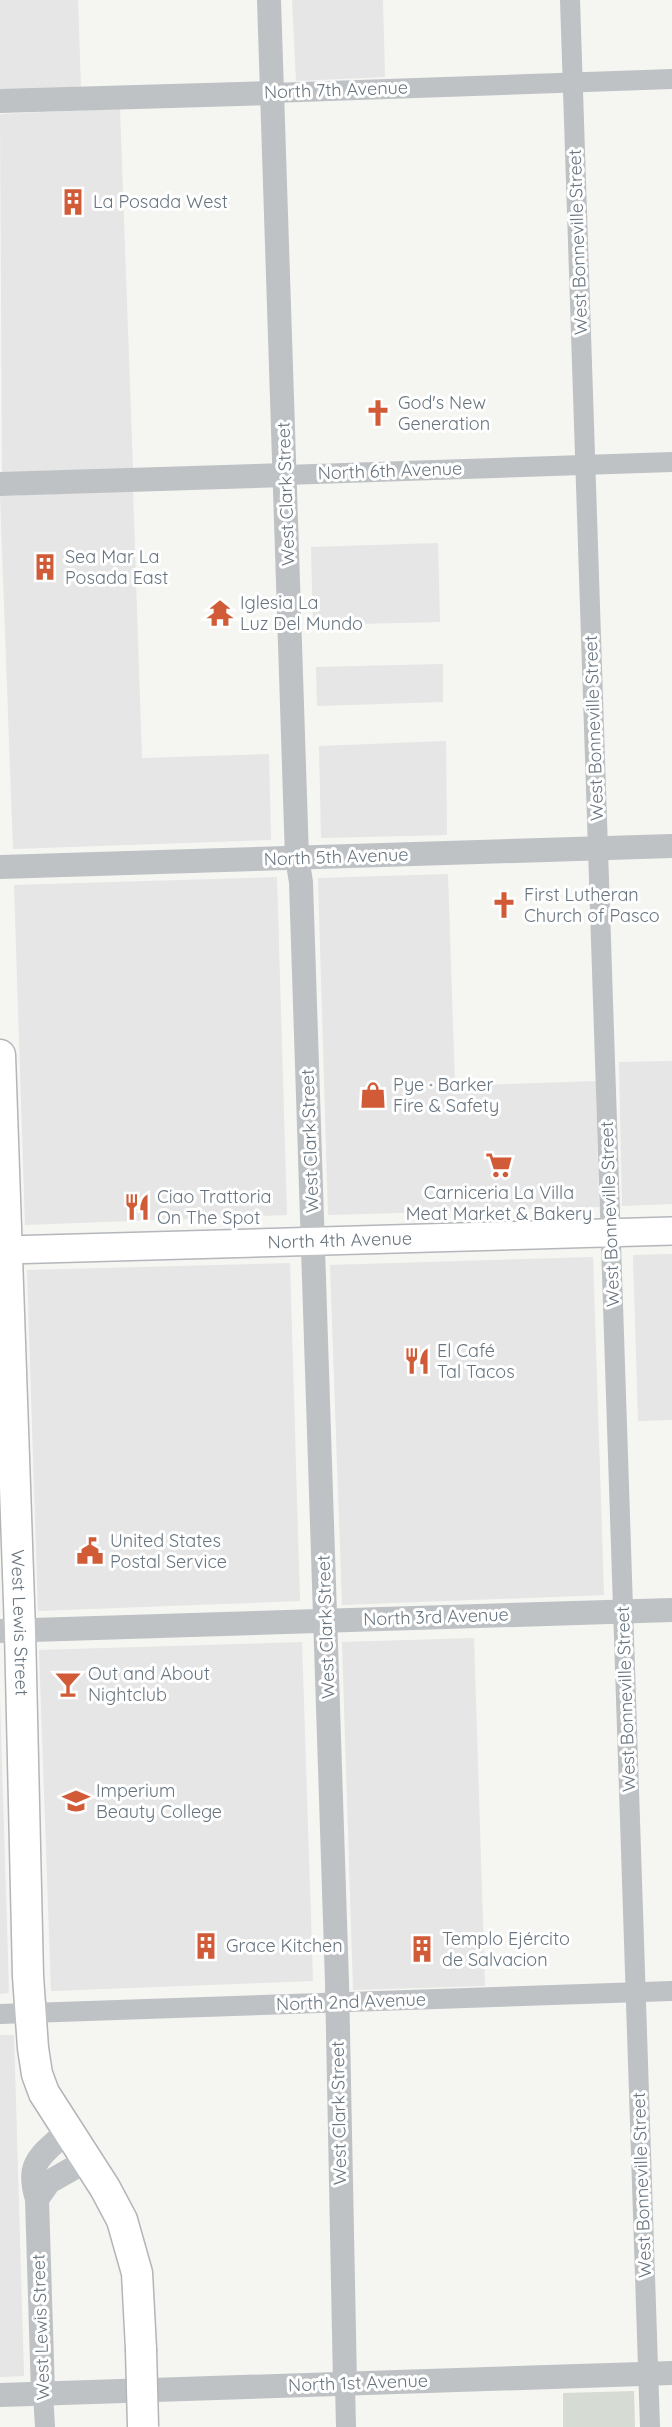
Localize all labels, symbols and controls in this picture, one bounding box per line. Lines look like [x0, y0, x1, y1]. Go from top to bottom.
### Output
street label: North 7th Avenue [264, 75, 408, 104]
street label: West Bonneville Street [563, 149, 592, 335]
building icon: La Posada West [58, 187, 88, 217]
place label: La Posada West [93, 190, 228, 213]
place label: God's New Generation [398, 391, 490, 435]
church icon: God's New Generation [363, 398, 393, 428]
street label: West Clark Street [271, 422, 300, 566]
street label: North 6th Avenue [317, 456, 463, 485]
place label: Sea Mar La Posada East [65, 545, 168, 589]
building icon: Sea Mar La Posada East [30, 552, 60, 582]
place label: Iglesia La Luz Del Mundo [240, 591, 363, 635]
temple icon: Iglesia La Luz Del Mundo [205, 598, 235, 628]
street label: West Bonneville Street [579, 635, 608, 821]
street label: North 5th Avenue [263, 842, 409, 871]
place label: First Lutheran Church of Pasco [524, 883, 660, 927]
church icon: First Lutheran Church of Pasco [489, 890, 519, 920]
street label: West Clark Street [295, 1069, 324, 1213]
place label: Pye · Barker Fire & Safety [393, 1073, 499, 1117]
shop icon: Pye · Barker Fire & Safety [358, 1080, 388, 1110]
street label: West Bonneville Street [595, 1121, 624, 1307]
supermarket icon: Carniceria La Villa Meat Market & Bakery [484, 1150, 514, 1180]
place label: Carniceria La Villa Meat Market & Bakery [406, 1181, 592, 1225]
place label: Ciao Trattoria On The Spot [157, 1185, 271, 1229]
restaurant icon: Ciao Trattoria On The Spot [122, 1192, 152, 1222]
street label: North 4th Avenue [267, 1226, 412, 1254]
place label: El Café Tal Tacos [437, 1339, 515, 1383]
restaurant icon: El Café Tal Tacos [402, 1346, 432, 1376]
place label: United States Postal Service [110, 1529, 227, 1573]
public building icon: United States Postal Service [75, 1536, 105, 1566]
street label: West Lewis Street [6, 1549, 34, 1696]
street label: West Clark Street [311, 1555, 340, 1699]
street label: North 3rd Avenue [363, 1602, 509, 1631]
street label: West Bonneville Street [611, 1606, 640, 1792]
place label: Out and About Nightclub [88, 1662, 210, 1706]
bar icon: Out and About Nightclub [53, 1669, 83, 1699]
place label: Imperium Beauty College [96, 1779, 222, 1823]
school or university icon: Imperium Beauty College [61, 1786, 91, 1816]
place label: Templo Ejército de Salvacion [442, 1927, 570, 1971]
building icon: Grace Kitchen [191, 1931, 221, 1961]
place label: Grace Kitchen [226, 1934, 343, 1957]
building icon: Templo Ejército de Salvacion [407, 1934, 437, 1964]
street label: North 2nd Avenue [276, 1987, 426, 2016]
street label: West Clark Street [326, 2041, 351, 2185]
street label: West Bonneville Street [627, 2092, 656, 2278]
street label: West Lewis Street [26, 2253, 55, 2401]
street label: North 1st Avenue [288, 2369, 428, 2396]

